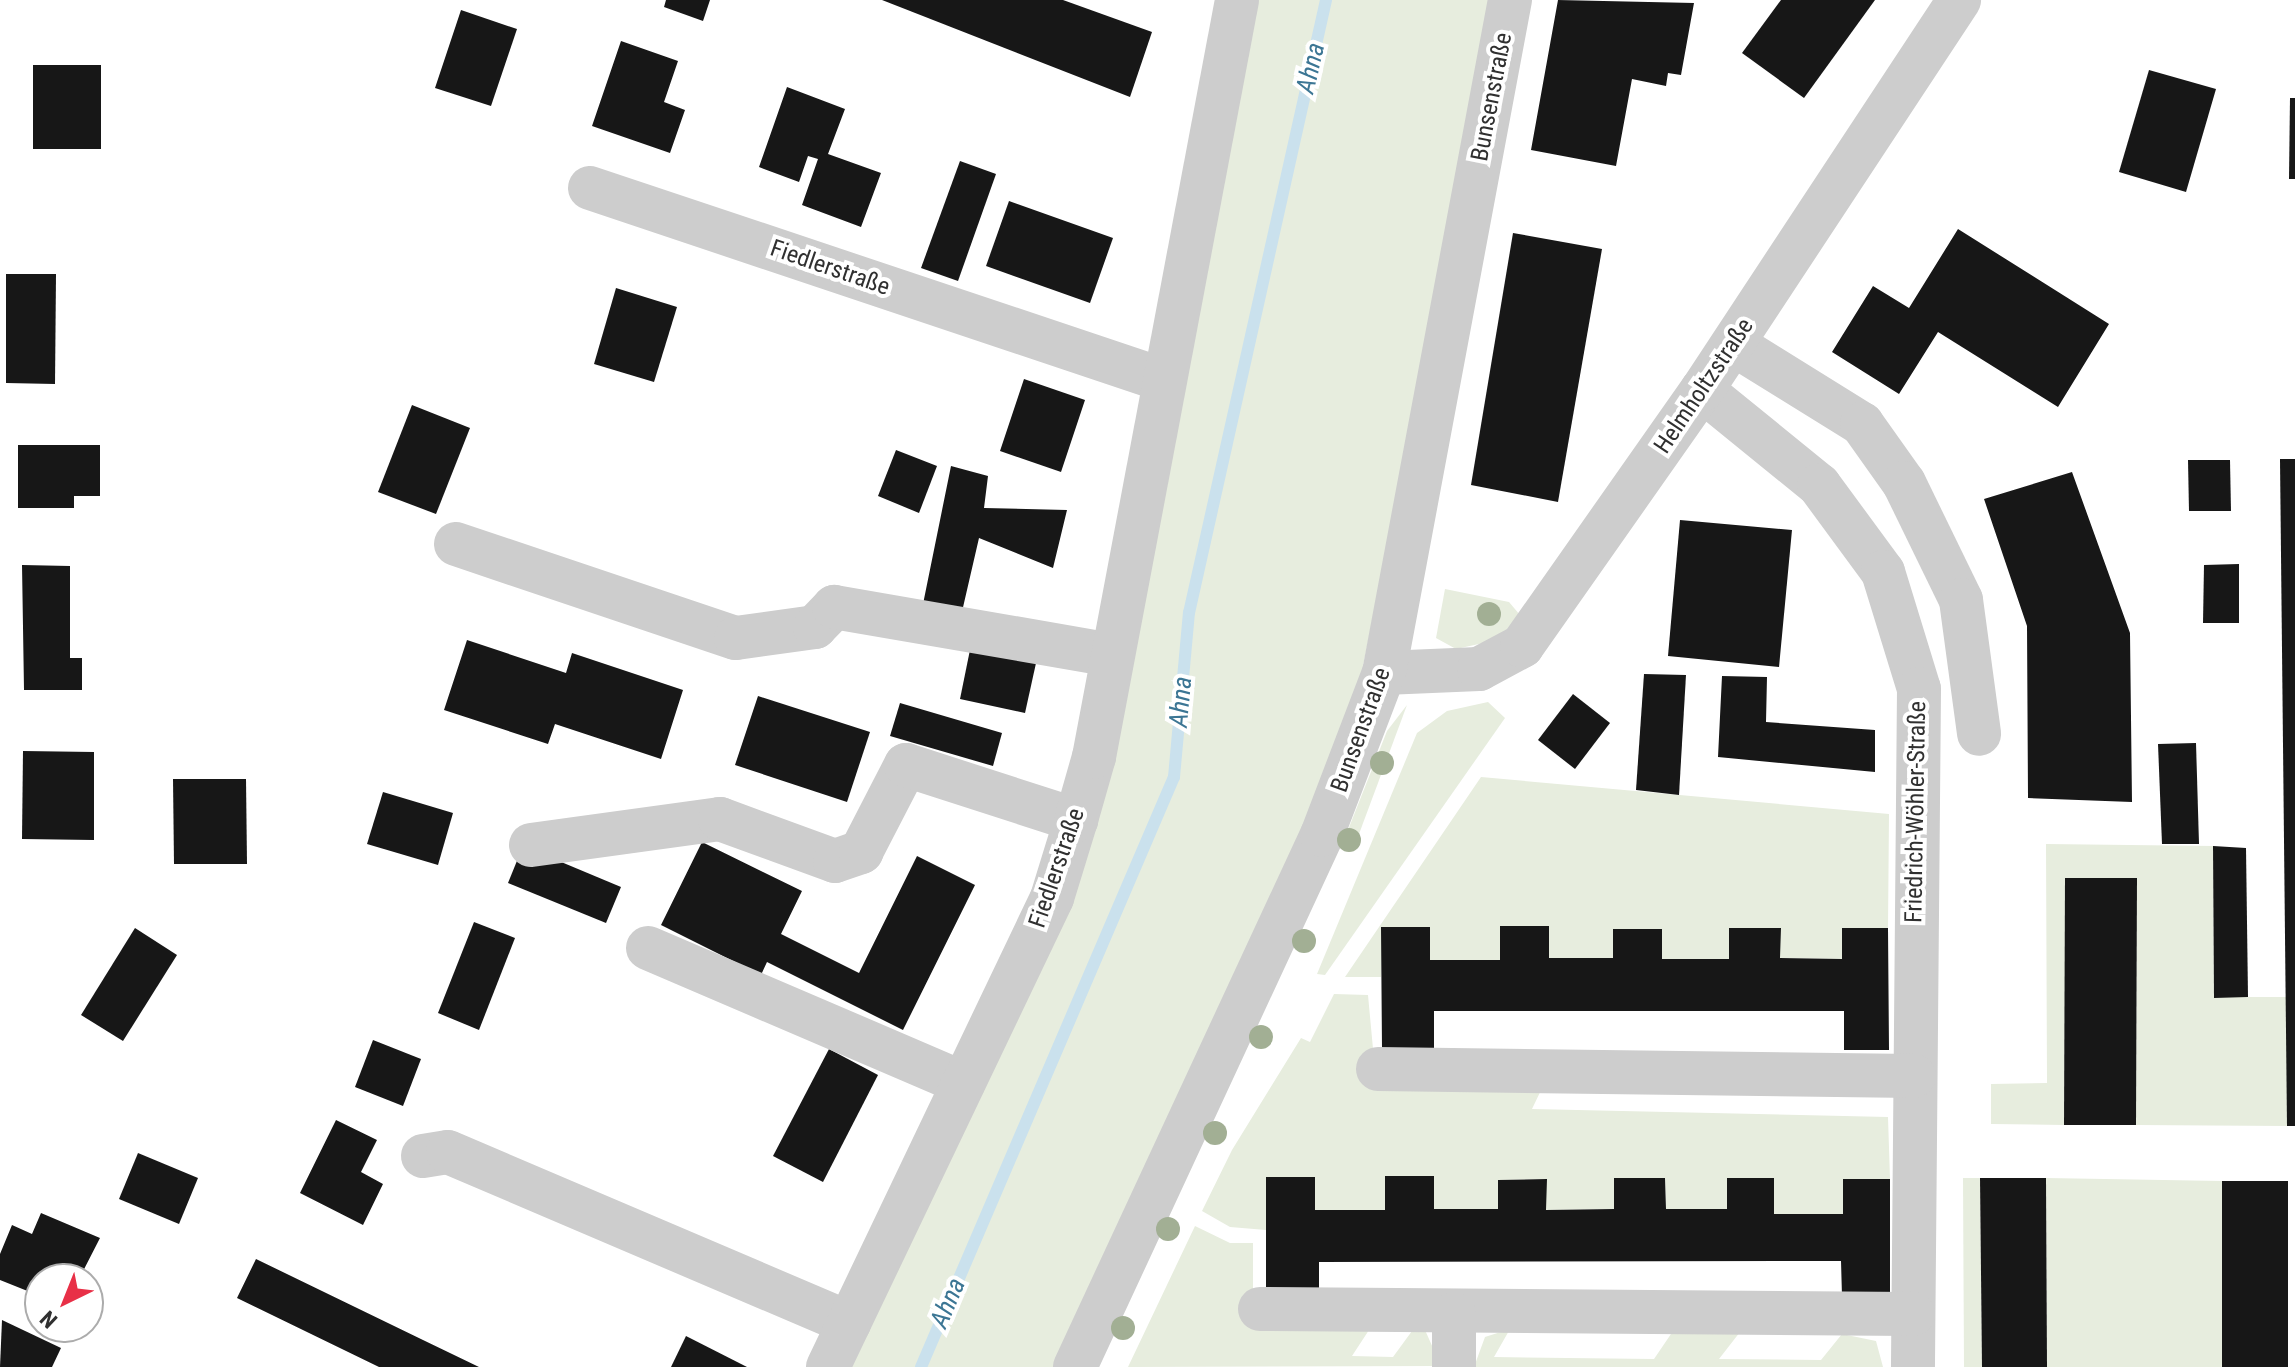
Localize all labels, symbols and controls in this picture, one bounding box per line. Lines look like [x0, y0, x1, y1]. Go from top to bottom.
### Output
street label: Bunsenstraße [1465, 30, 1519, 164]
water label: Ahna [1290, 40, 1332, 96]
street label: Fiedlerstraße [766, 234, 894, 302]
street label: Helmholtzstraße [1648, 313, 1760, 459]
street label: Bunsenstraße [1325, 664, 1397, 796]
water label: Ahna [1163, 675, 1199, 729]
street label: Friedrich-Wöhler-Straße [1900, 701, 1932, 923]
street label: Fiedlerstraße [1023, 804, 1091, 932]
north arrow [24, 1263, 104, 1343]
water label: Ahna [924, 1273, 972, 1333]
text: N [35, 1306, 62, 1333]

